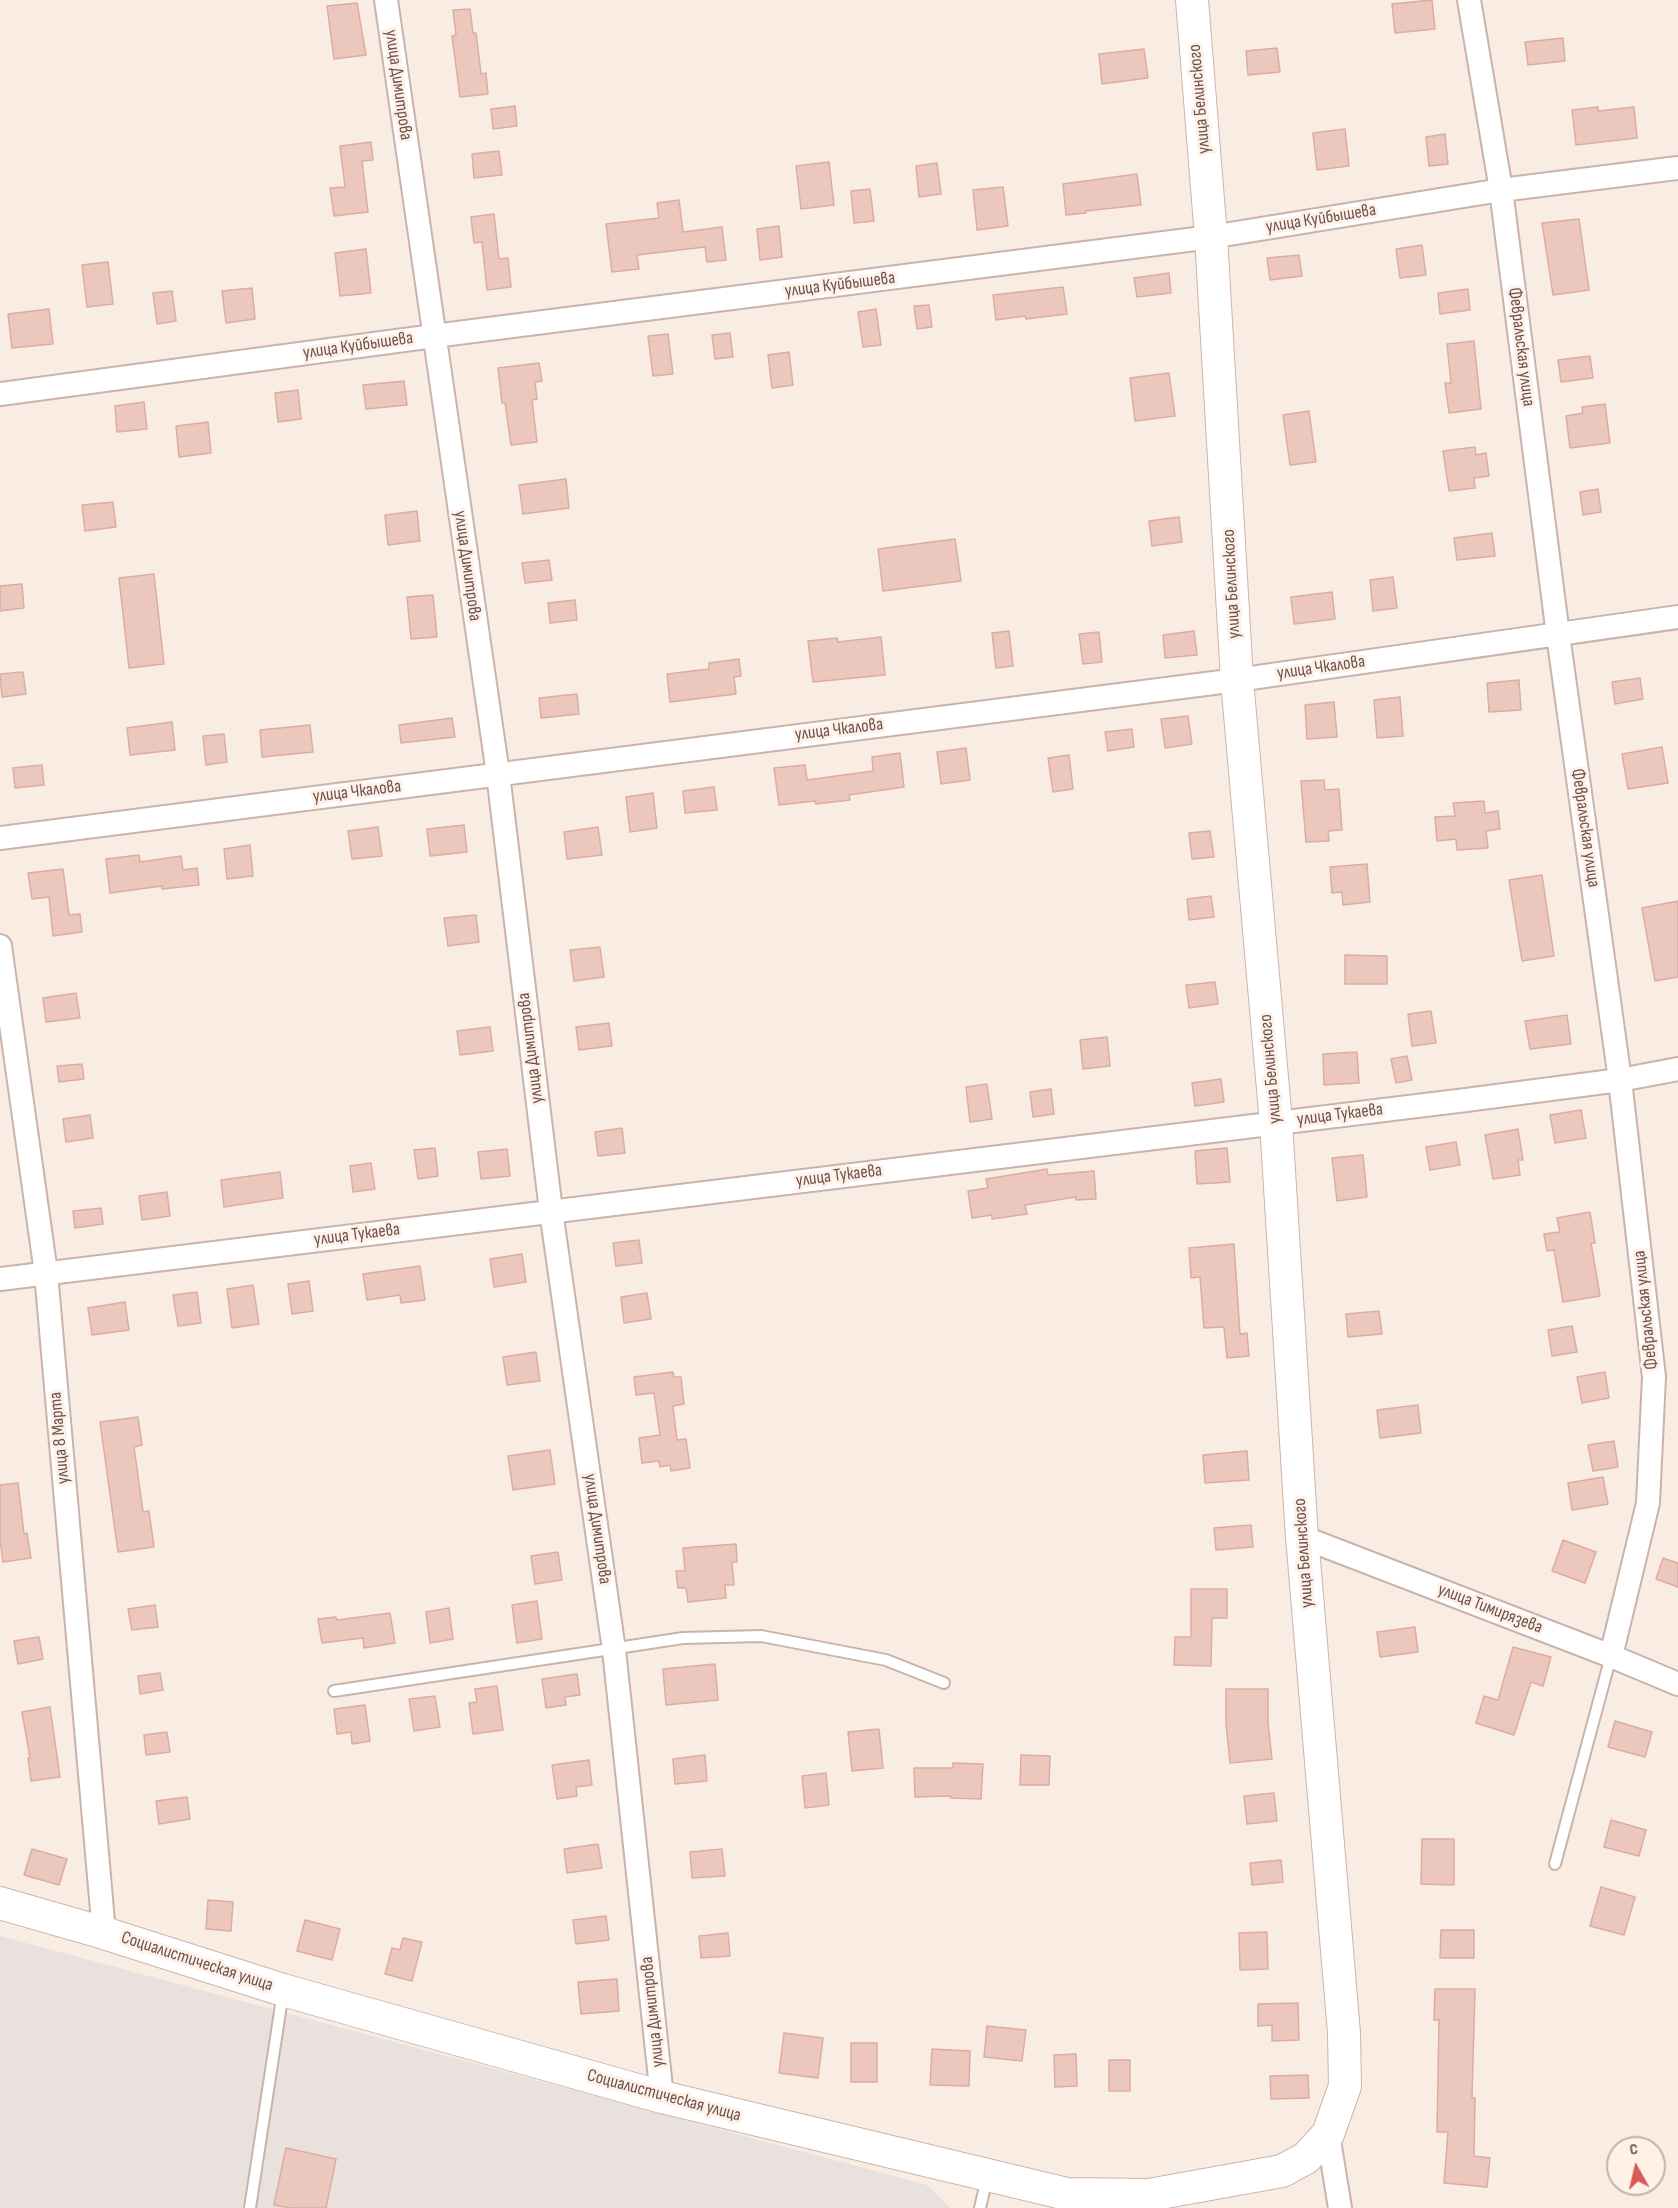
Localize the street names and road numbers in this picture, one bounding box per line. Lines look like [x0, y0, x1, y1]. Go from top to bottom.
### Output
street label: улица Димитрова [380, 28, 416, 142]
street label: улица Белинского [1184, 43, 1216, 155]
street label: улица Куйбышева [1264, 200, 1378, 238]
street label: улица Куйбышева [784, 268, 896, 302]
street label: Февральская улица [1503, 286, 1539, 408]
street label: улица Куйбышева [302, 328, 414, 364]
street label: улица Димитрова [449, 509, 485, 623]
street label: улица Белинского [1218, 529, 1246, 639]
street label: улица Чкалова [1276, 651, 1366, 685]
street label: улица Чкалова [794, 714, 884, 746]
street label: Февральская улица [1566, 767, 1604, 889]
street label: улица Чкалова [312, 776, 402, 808]
street label: улица Димитрова [513, 991, 549, 1105]
street label: улица Белинского [1255, 1013, 1287, 1125]
street label: улица Тукаева [1296, 1099, 1384, 1131]
street label: улица Тукаева [795, 1160, 883, 1192]
street label: улица Тукаева [313, 1219, 401, 1251]
street label: Февральская улица [1629, 1249, 1663, 1371]
street label: улица 8 Марта [45, 1391, 75, 1485]
street label: улица Димитрова [579, 1472, 615, 1586]
street label: улица Белинского [1289, 1497, 1319, 1609]
street label: улица Тимирязева [1435, 1579, 1545, 1639]
street label: Социалистическая улица [118, 1927, 276, 1997]
street label: улица Димитрова [636, 1956, 670, 2068]
street label: Социалистическая улица [585, 2065, 743, 2127]

